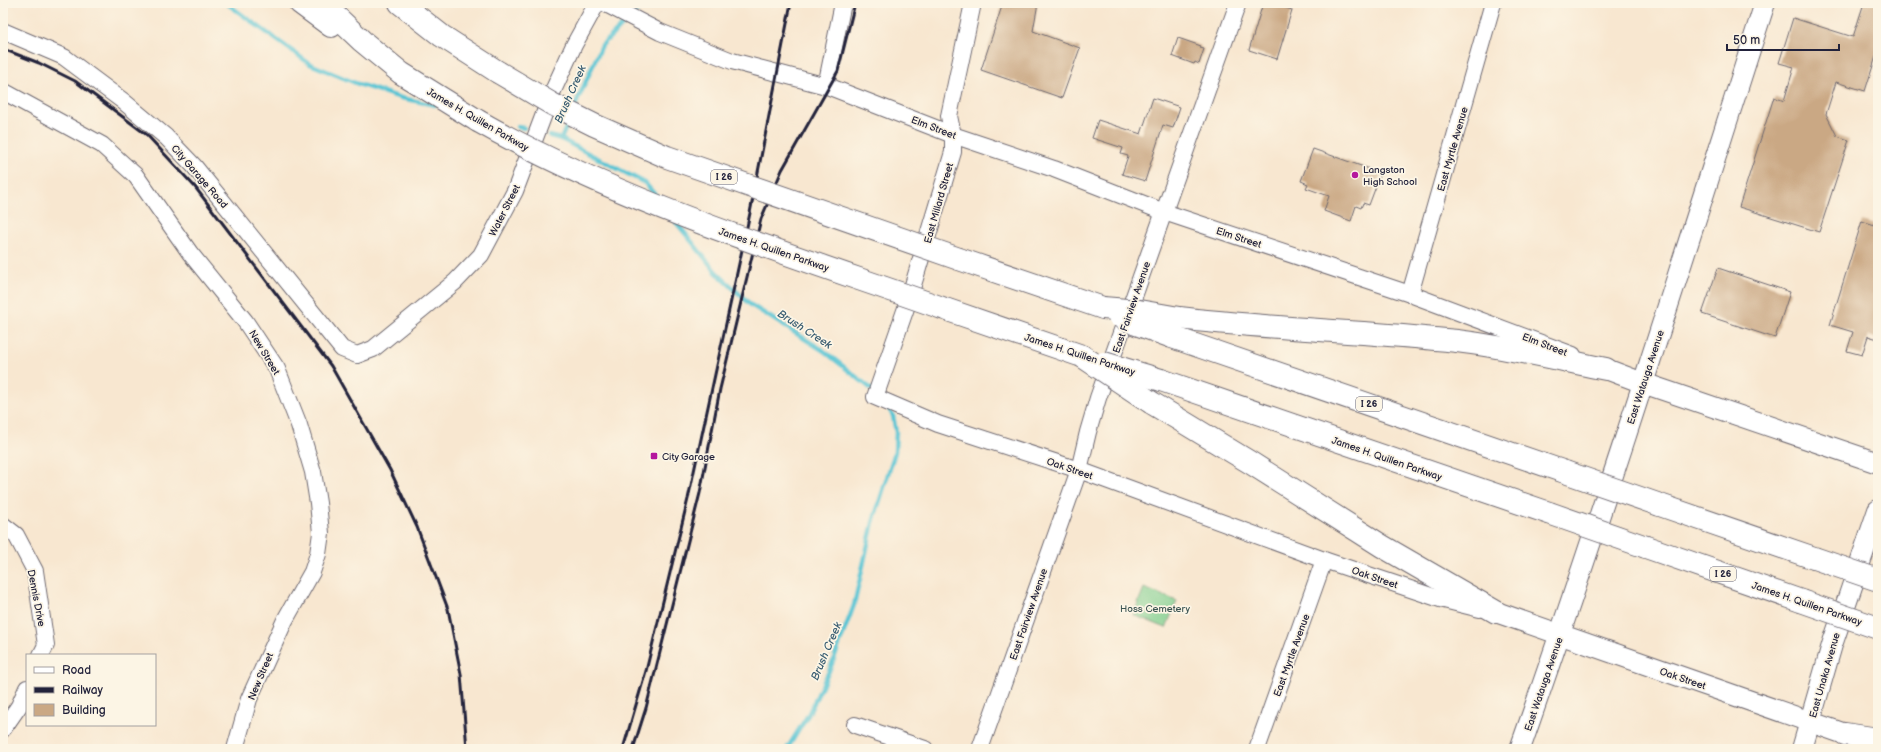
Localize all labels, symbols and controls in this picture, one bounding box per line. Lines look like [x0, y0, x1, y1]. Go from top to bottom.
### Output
scale bar [1727, 26, 1839, 52]
text: 50 m [1733, 33, 1760, 48]
water label: Brush Creek [552, 63, 589, 125]
street label: James H. Quillen Parkway [424, 86, 531, 154]
street label: East Myrtle Avenue [1435, 106, 1471, 193]
street label: Elm Street [910, 114, 958, 142]
street label: City Garage Road [169, 143, 230, 211]
street label: East Millard Street [922, 162, 956, 245]
place label: Langston High School [1363, 164, 1417, 188]
road number: I 26 [711, 170, 737, 184]
marker: Langston High School [1350, 170, 1360, 180]
street label: Water Street [487, 183, 523, 238]
street label: James H. Quillen Parkway [717, 225, 831, 275]
street label: Elm Street [1214, 225, 1263, 251]
street label: East Fairview Avenue [1111, 260, 1153, 355]
water label: Brush Creek [775, 307, 835, 352]
street label: New Street [246, 328, 282, 377]
street label: East Watauga Avenue [1625, 329, 1667, 426]
street label: James H. Quillen Parkway [1023, 331, 1137, 379]
street label: Elm Street [1521, 331, 1569, 359]
road number: I 26 [1356, 397, 1382, 411]
street label: James H. Quillen Parkway [1330, 434, 1444, 484]
marker: City Garage [649, 451, 659, 461]
place label: City Garage [662, 451, 715, 463]
street label: Oak Street [1045, 455, 1094, 482]
street label: Oak Street [1350, 564, 1399, 591]
street label: East Fairview Avenue [1008, 567, 1050, 662]
road number: I 26 [1710, 567, 1736, 581]
street label: Dennis Drive [25, 569, 47, 628]
street label: James H. Quillen Parkway [1750, 579, 1864, 629]
park label: Hoss Cemetery [1120, 603, 1191, 615]
street label: East Myrtle Avenue [1271, 612, 1313, 698]
water label: Brush Creek [808, 620, 845, 682]
street label: East Unaka Avenue [1807, 631, 1843, 719]
street label: East Watauga Avenue [1522, 636, 1566, 733]
street label: New Street [246, 651, 276, 702]
legend [26, 654, 156, 726]
text: Road [62, 663, 91, 678]
street label: Oak Street [1658, 665, 1707, 692]
text: Railway [62, 683, 104, 698]
text: Building [62, 703, 106, 718]

